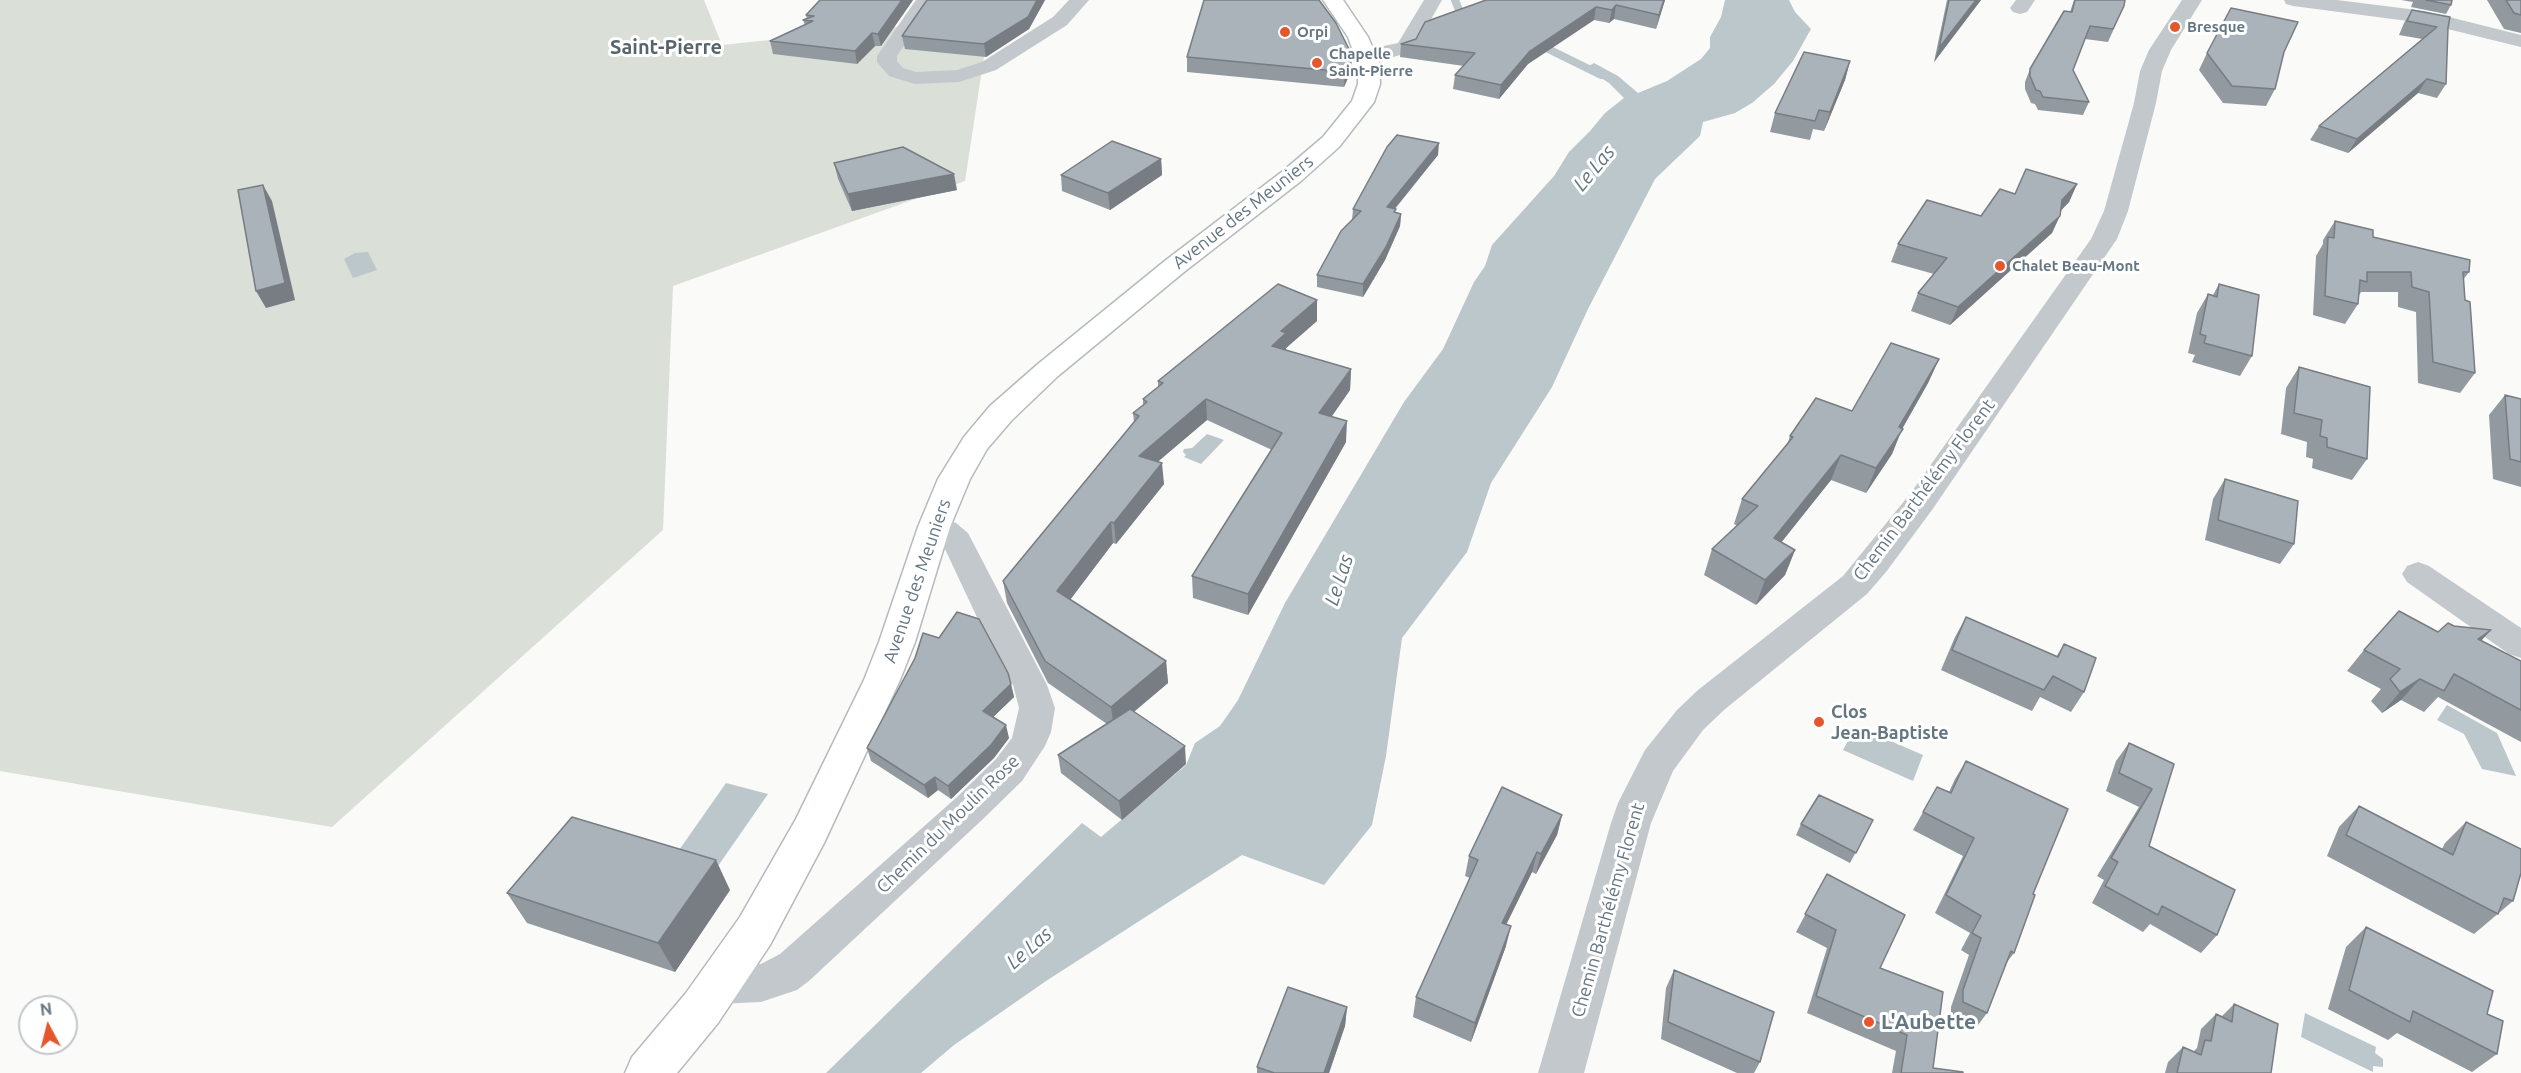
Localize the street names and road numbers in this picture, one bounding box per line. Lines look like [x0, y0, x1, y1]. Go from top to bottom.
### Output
street label: Avenue des Meuniers [1168, 150, 1318, 274]
street label: Chemin Barthélémy Florent [1849, 395, 1999, 585]
street label: Avenue des Meuniers [879, 496, 955, 666]
street label: Chemin du Moulin Rose [872, 750, 1024, 898]
street label: Chemin Barthélémy Florent [1567, 800, 1649, 1020]

